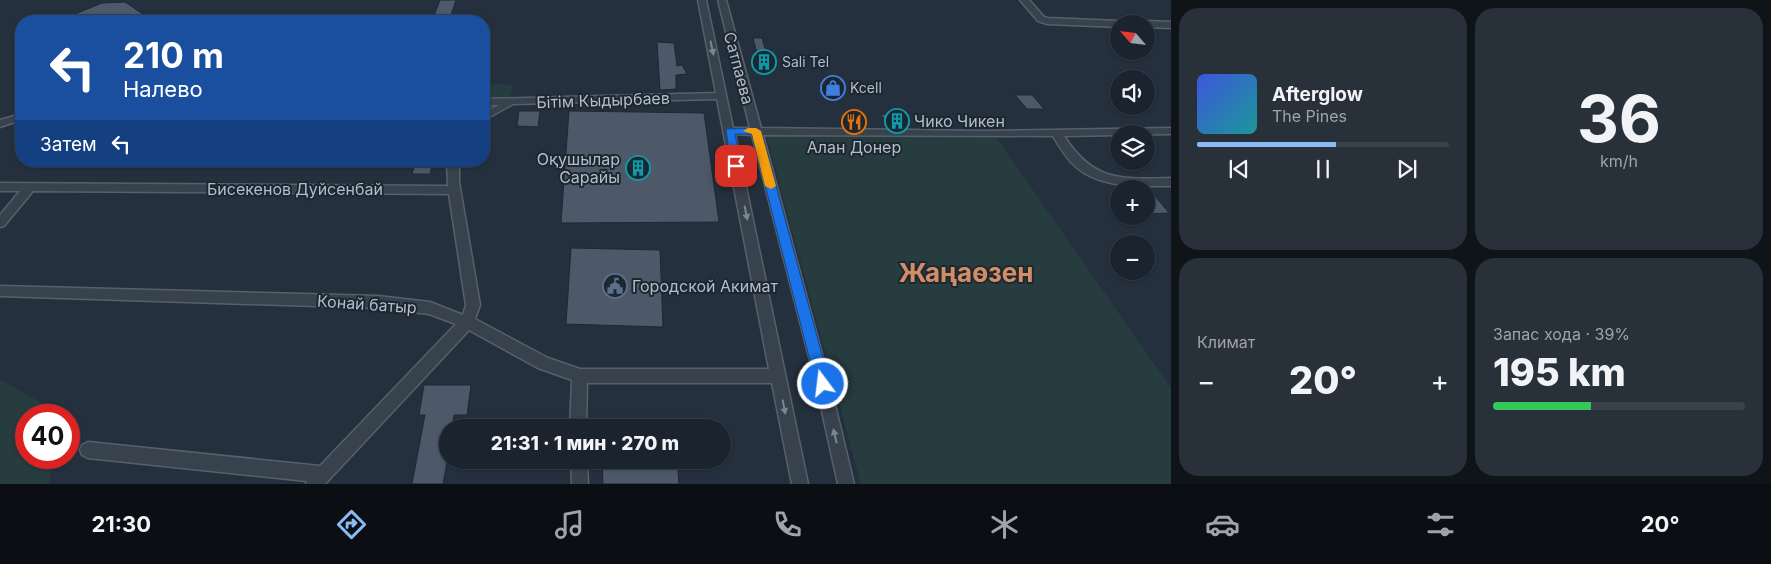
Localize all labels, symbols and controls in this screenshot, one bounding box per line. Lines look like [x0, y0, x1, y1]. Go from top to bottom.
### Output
north arrow [1110, 15, 1155, 60]
map controls [1110, 15, 1155, 280]
street label: Сатпаева [720, 30, 758, 106]
text: 210 m [123, 34, 224, 76]
icon: left [40, 35, 105, 100]
one-way arrow [708, 40, 716, 55]
building icon: Sali Tel [751, 49, 777, 75]
place label: Sali Tel [782, 53, 829, 70]
button: sound [1110, 70, 1155, 115]
shop icon: Kcell [820, 75, 846, 101]
text: Налево [123, 76, 203, 102]
place label: Kcell [850, 79, 882, 96]
text: 36 [1577, 79, 1661, 158]
text: Afterglow [1272, 83, 1363, 106]
street label: Бiтiм Кыдырбаев [536, 88, 670, 112]
text: The Pines [1272, 106, 1347, 126]
building icon: Чико Чикен [884, 108, 910, 134]
restaurant icon: Алан Донер [841, 109, 867, 135]
place label: Чико Чикен [914, 111, 1005, 131]
button: layers [1110, 125, 1155, 170]
icon: left [107, 130, 135, 158]
text: Затем [40, 133, 97, 156]
place label: Алан Донер [807, 137, 901, 157]
pin [715, 145, 757, 187]
place label: Оқушылар Сарайы [537, 149, 620, 187]
text: km/h [1600, 151, 1638, 171]
icon: arrive [722, 152, 750, 180]
building icon: Оқушылар Сарайы [625, 155, 651, 181]
icon: previous [1225, 155, 1253, 183]
icon: pause [1309, 155, 1337, 183]
icon: next [1393, 155, 1421, 183]
street label: Бисекенов Дуйсенбай [207, 179, 383, 199]
button: + [1110, 180, 1155, 225]
one-way arrow [742, 205, 750, 221]
button: − [1110, 235, 1155, 280]
district label: Жаңаөзен [899, 257, 1033, 288]
public building icon: Городской Акимат [602, 273, 628, 299]
place label: Городской Акимат [632, 276, 779, 296]
street label: Конай батыр [316, 291, 418, 317]
text: Запас хода · 39% [1493, 324, 1630, 344]
text: Климат [1197, 332, 1255, 352]
text: 195 km [1493, 349, 1626, 395]
position arrow [796, 357, 848, 409]
text: 20° [1289, 357, 1357, 403]
text: − [1197, 364, 1216, 398]
text: + [1430, 364, 1449, 398]
one-way arrow [780, 399, 788, 414]
speed limit sign: 40 [15, 404, 80, 469]
one-way arrow [831, 429, 839, 444]
text: 21:31 · 1 мин · 270 m [491, 432, 679, 455]
icon: directions [334, 507, 369, 542]
icon: music [552, 507, 587, 542]
icon: phone [770, 507, 805, 542]
icon: climate [987, 507, 1022, 542]
icon: car [1205, 507, 1240, 542]
icon: filters [1423, 507, 1458, 542]
text: 21:30 [91, 511, 151, 537]
text: 20° [1641, 511, 1680, 537]

